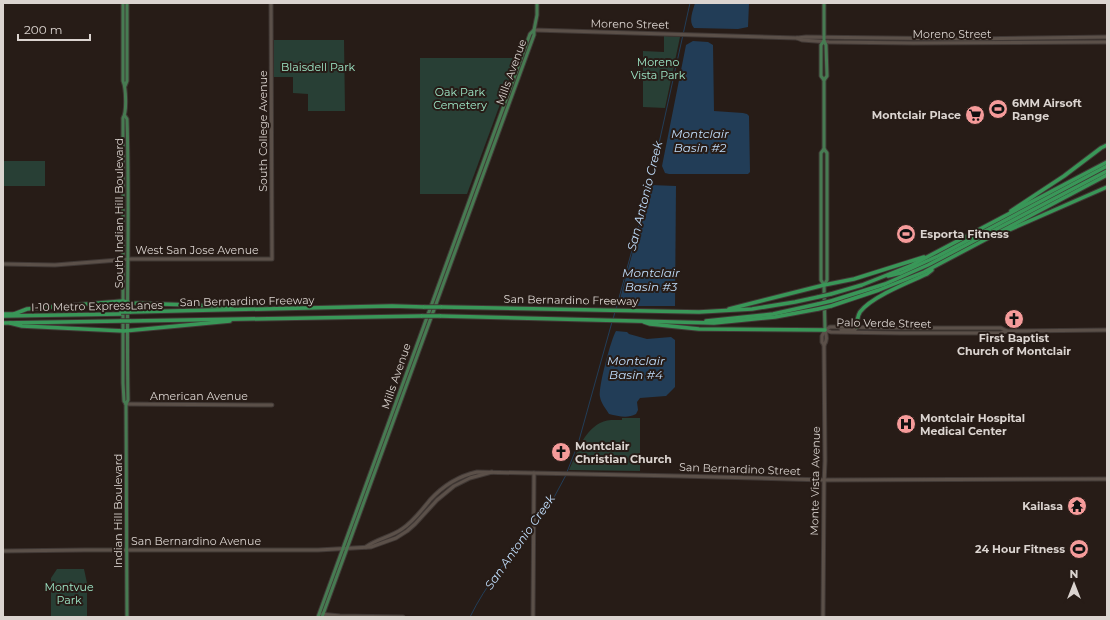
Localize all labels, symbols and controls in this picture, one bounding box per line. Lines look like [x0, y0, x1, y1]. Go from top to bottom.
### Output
scale bar [18, 16, 90, 42]
street label: Moreno Street [590, 16, 670, 32]
text: 200 m [24, 22, 63, 37]
street label: Moreno Street [913, 27, 992, 41]
street label: Mills Avenue [493, 37, 530, 107]
park label: Moreno Vista Park [631, 55, 686, 82]
park label: Blaisdell Park [281, 60, 355, 74]
street label: South College Avenue [256, 70, 270, 192]
park label: Oak Park Cemetery [433, 85, 487, 112]
place label: 6MM Airsoft Range [1012, 96, 1082, 123]
sports icon: 6MM Airsoft Range [987, 98, 1009, 120]
supermarket icon: Montclair Place [964, 104, 986, 126]
place label: Montclair Place [872, 108, 961, 122]
water label: Montclair Basin #2 [671, 126, 729, 155]
street label: South Indian Hill Boulevard [112, 138, 126, 288]
water label: San Antonio Creek [624, 139, 666, 252]
sports icon: Esporta Fitness [895, 223, 917, 245]
place label: Esporta Fitness [920, 227, 1009, 241]
street label: West San Jose Avenue [135, 243, 259, 257]
water label: Montclair Basin #3 [622, 265, 680, 294]
street label: San Bernardino Freeway [504, 292, 638, 308]
street label: San Bernardino Freeway [180, 293, 314, 309]
street label: I-10 Metro ExpressLanes [31, 298, 164, 314]
church icon: First Baptist Church of Montclair [1003, 308, 1025, 330]
street label: Palo Verde Street [836, 315, 932, 331]
place label: First Baptist Church of Montclair [957, 331, 1071, 358]
street label: Mills Avenue [378, 341, 414, 411]
water label: Montclair Basin #4 [607, 353, 665, 382]
street label: American Avenue [150, 389, 248, 403]
place label: Montclair Hospital Medical Center [920, 411, 1025, 438]
hospital icon: Montclair Hospital Medical Center [895, 413, 917, 435]
street label: Monte Vista Avenue [807, 426, 823, 536]
place label: Montclair Christian Church [575, 439, 672, 466]
church icon: Montclair Christian Church [550, 441, 572, 463]
street label: Indian Hill Boulevard [111, 454, 125, 568]
street label: San Bernardino Street [679, 460, 802, 478]
water label: San Antonio Creek [481, 491, 559, 592]
temple icon: Kailasa [1066, 495, 1088, 517]
place label: Kailasa [1022, 499, 1063, 513]
street label: San Bernardino Avenue [131, 534, 261, 548]
sports icon: 24 Hour Fitness [1068, 538, 1090, 560]
place label: 24 Hour Fitness [975, 542, 1065, 556]
north arrow [1054, 564, 1094, 604]
text: N [1070, 567, 1078, 581]
park label: Montvue Park [44, 580, 94, 607]

